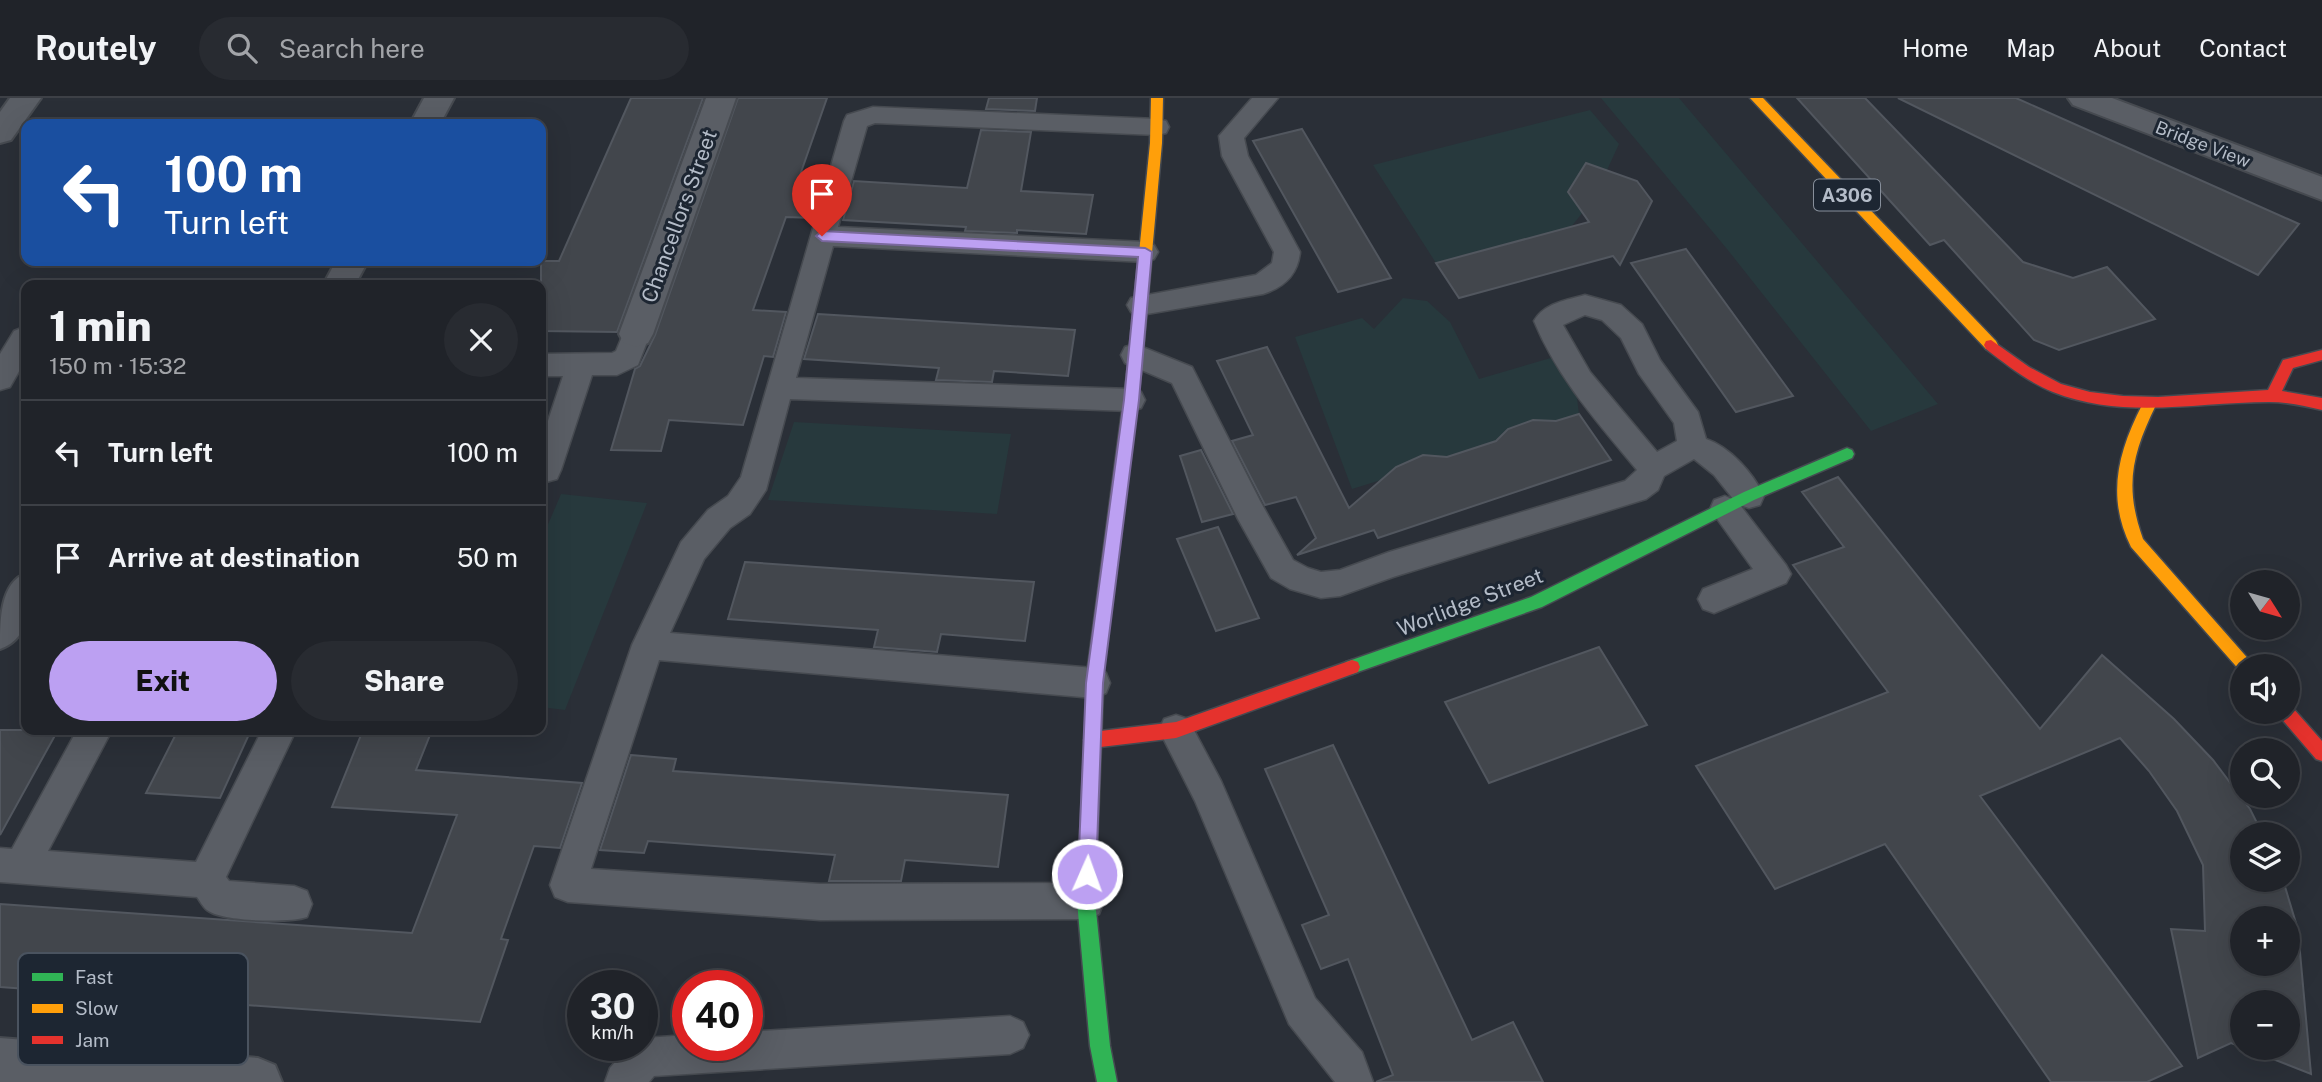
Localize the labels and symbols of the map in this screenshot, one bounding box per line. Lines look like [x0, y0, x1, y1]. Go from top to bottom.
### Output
street label: Bridge View [2153, 116, 2253, 172]
street label: Chancellors Street [636, 126, 722, 306]
pin [792, 164, 852, 236]
road number: A306 [1814, 180, 1880, 211]
street label: Worlidge Street [1394, 563, 1546, 641]
north arrow [2230, 570, 2300, 640]
position arrow [1050, 837, 1124, 911]
legend [18, 953, 248, 1065]
text: Fast [75, 966, 113, 988]
speed limit sign: 40 [672, 970, 763, 1061]
text: Slow [75, 997, 119, 1019]
text: Jam [75, 1029, 109, 1051]

